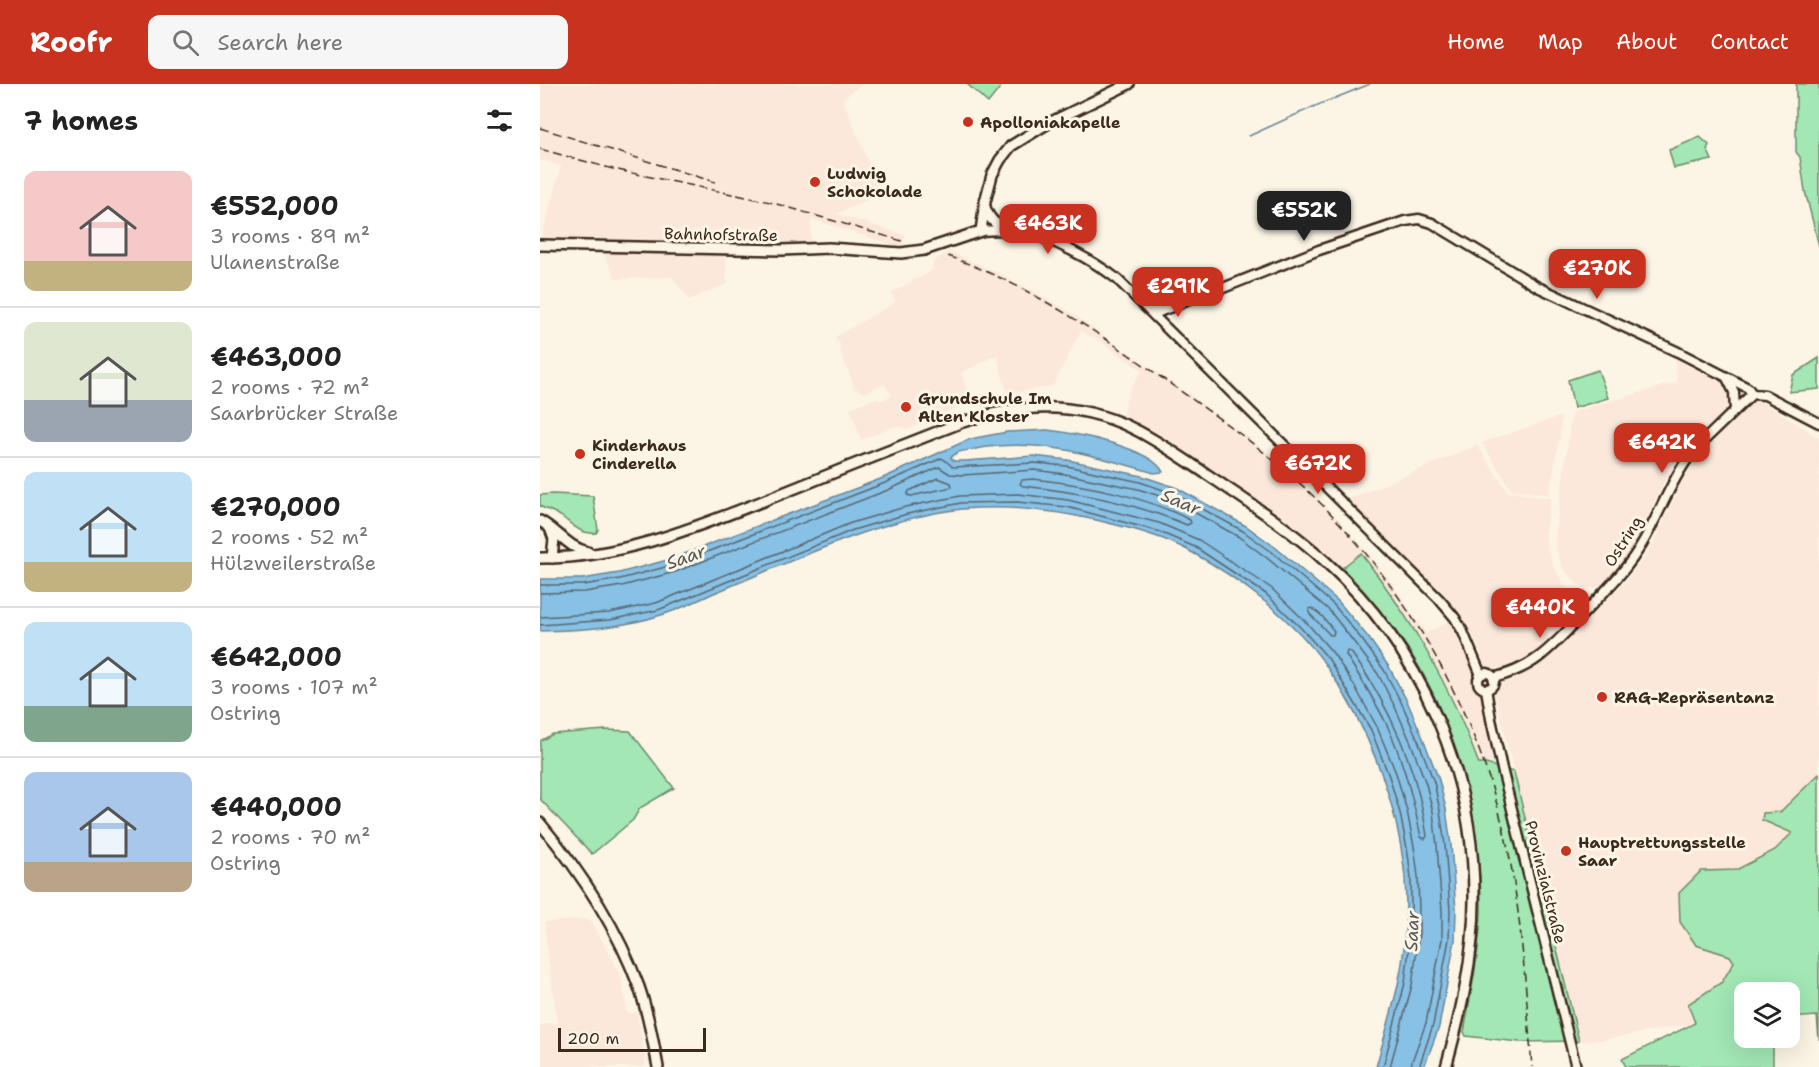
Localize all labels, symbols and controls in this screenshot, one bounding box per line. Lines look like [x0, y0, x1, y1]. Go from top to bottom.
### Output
search box [148, 15, 568, 69]
text: Roofr [30, 23, 112, 61]
icon: search [169, 26, 202, 59]
text: Search here [217, 28, 343, 57]
text: Home [1447, 28, 1505, 56]
text: Map [1538, 28, 1583, 56]
text: About [1616, 28, 1677, 56]
text: Contact [1710, 28, 1789, 56]
text: 7 homes [24, 103, 138, 138]
icon: filters [483, 104, 516, 137]
place label: Apolloniakapelle [980, 112, 1121, 133]
marker: Apolloniakapelle [961, 115, 975, 129]
place label: Ludwig Schokolade [827, 163, 923, 202]
marker: Ludwig Schokolade [808, 175, 822, 189]
text: €552,000 [210, 188, 339, 223]
pin: €552K [1262, 191, 1346, 242]
icon: home [72, 195, 144, 267]
text: €552K [1271, 197, 1337, 223]
pin: €463K [1006, 204, 1090, 255]
text: €463K [1014, 210, 1082, 236]
text: 3 rooms · 89 m² [210, 223, 370, 249]
street label: Bahnhofstraße [664, 223, 778, 246]
text: Ulanenstraße [210, 249, 340, 275]
pin: €270K [1555, 249, 1639, 300]
text: €270K [1563, 255, 1631, 281]
pin: €291K [1136, 267, 1220, 318]
text: €291K [1146, 273, 1210, 299]
text: €463,000 [210, 339, 342, 374]
icon: home [72, 346, 144, 418]
text: 2 rooms · 72 m² [210, 374, 369, 400]
place label: Grundschule Im Alten Kloster [918, 388, 1052, 427]
text: Saarbrücker Straße [210, 400, 398, 426]
marker: Grundschule Im Alten Kloster [899, 400, 913, 414]
pin: €642K [1620, 423, 1704, 474]
text: €642K [1628, 429, 1696, 455]
place label: Kinderhaus Cinderella [592, 435, 687, 474]
pin: €672K [1276, 444, 1360, 495]
marker: Kinderhaus Cinderella [573, 447, 587, 461]
text: €672K [1284, 450, 1352, 476]
water label: Saar [1158, 483, 1205, 521]
text: €270,000 [210, 489, 341, 524]
icon: home [72, 496, 144, 568]
street label: Ostring [1599, 512, 1648, 571]
text: 2 rooms · 52 m² [210, 524, 368, 550]
water label: Saar [663, 539, 710, 575]
text: Hülzweilerstraße [210, 550, 376, 576]
pin: €440K [1498, 588, 1582, 639]
text: €440K [1505, 594, 1575, 620]
text: €642,000 [210, 639, 342, 674]
icon: home [72, 646, 144, 718]
text: 3 rooms · 107 m² [210, 674, 378, 700]
place label: RAG-Repräsentanz [1614, 687, 1775, 708]
marker: RAG-Repräsentanz [1595, 690, 1609, 704]
text: Ostring [210, 700, 281, 726]
text: €440,000 [210, 789, 342, 824]
icon: home [72, 796, 144, 868]
street label: Provinzialstraße [1520, 818, 1571, 946]
text: 2 rooms · 70 m² [210, 824, 371, 850]
place label: Hauptrettungsstelle Saar [1578, 832, 1746, 871]
marker: Hauptrettungsstelle Saar [1559, 844, 1573, 858]
text: Ostring [210, 850, 281, 876]
water label: Saar [1399, 910, 1425, 952]
map controls [1734, 982, 1800, 1048]
button: layers [1734, 982, 1800, 1048]
scale bar [558, 1025, 706, 1052]
text: 200 m [567, 1028, 619, 1049]

